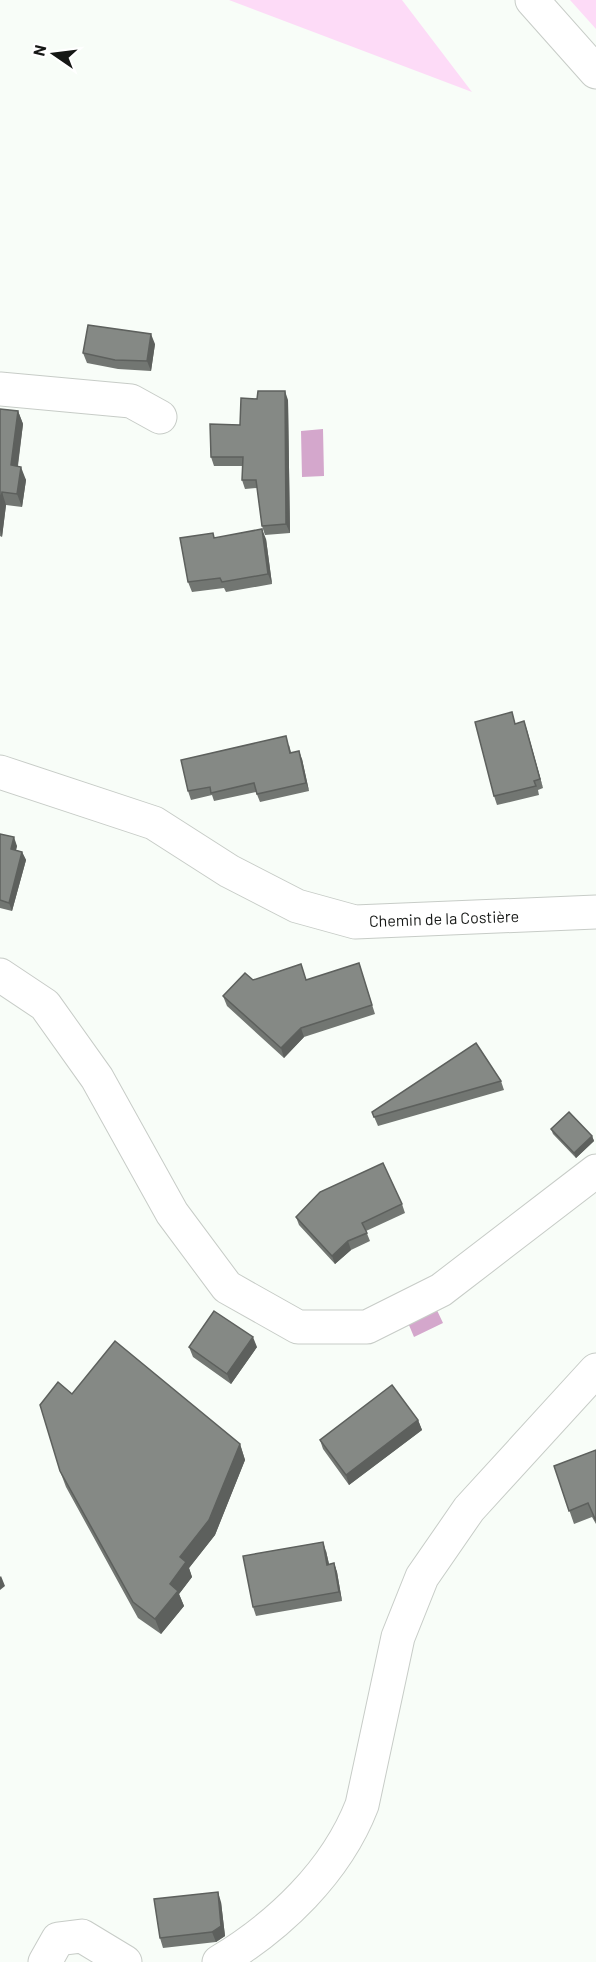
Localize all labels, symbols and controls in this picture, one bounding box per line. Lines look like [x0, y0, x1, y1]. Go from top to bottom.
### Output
north arrow [24, 24, 84, 84]
text: N [28, 43, 49, 58]
street label: Chemin de la Costière [369, 906, 519, 930]

